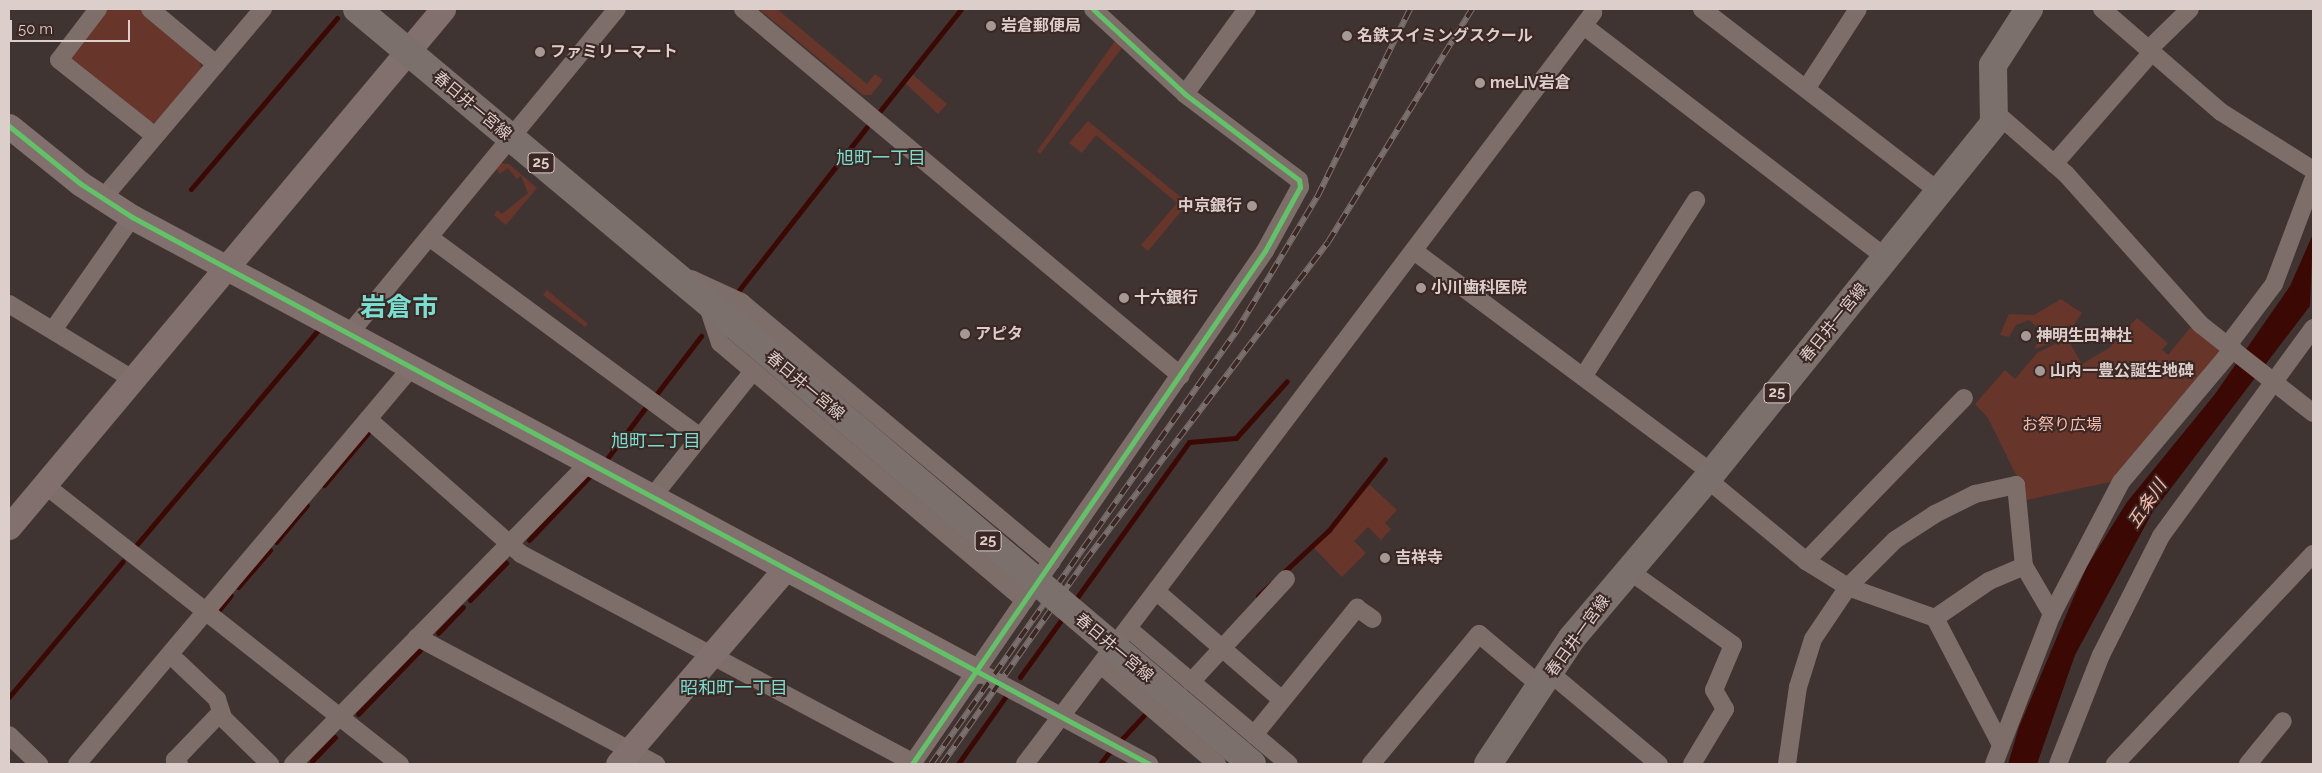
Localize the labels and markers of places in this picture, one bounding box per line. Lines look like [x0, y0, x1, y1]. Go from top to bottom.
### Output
place label: 岩倉郵便局 [1001, 16, 1081, 36]
marker: 岩倉郵便局 [985, 20, 997, 32]
place label: 名鉄スイミングスクール [1357, 26, 1533, 46]
marker: 名鉄スイミングスクール [1341, 30, 1353, 42]
place label: ファミリーマート [550, 42, 678, 62]
marker: ファミリーマート [534, 46, 546, 58]
place label: meLiV岩倉 [1490, 73, 1571, 93]
marker: meLiV岩倉 [1474, 77, 1486, 89]
place label: 中京銀行 [1178, 196, 1242, 216]
marker: 中京銀行 [1246, 200, 1258, 212]
place label: 小川歯科医院 [1431, 278, 1527, 298]
marker: 小川歯科医院 [1415, 282, 1427, 294]
place label: 十六銀行 [1134, 288, 1198, 308]
marker: 十六銀行 [1118, 292, 1130, 304]
place label: アピタ [975, 324, 1023, 344]
place label: 神明生田神社 [2036, 326, 2132, 346]
marker: アピタ [959, 328, 971, 340]
marker: 神明生田神社 [2020, 330, 2032, 342]
place label: 山内一豊公誕生地碑 [2050, 361, 2194, 381]
marker: 山内一豊公誕生地碑 [2034, 365, 2046, 377]
place label: 吉祥寺 [1395, 548, 1443, 568]
marker: 吉祥寺 [1379, 552, 1391, 564]

